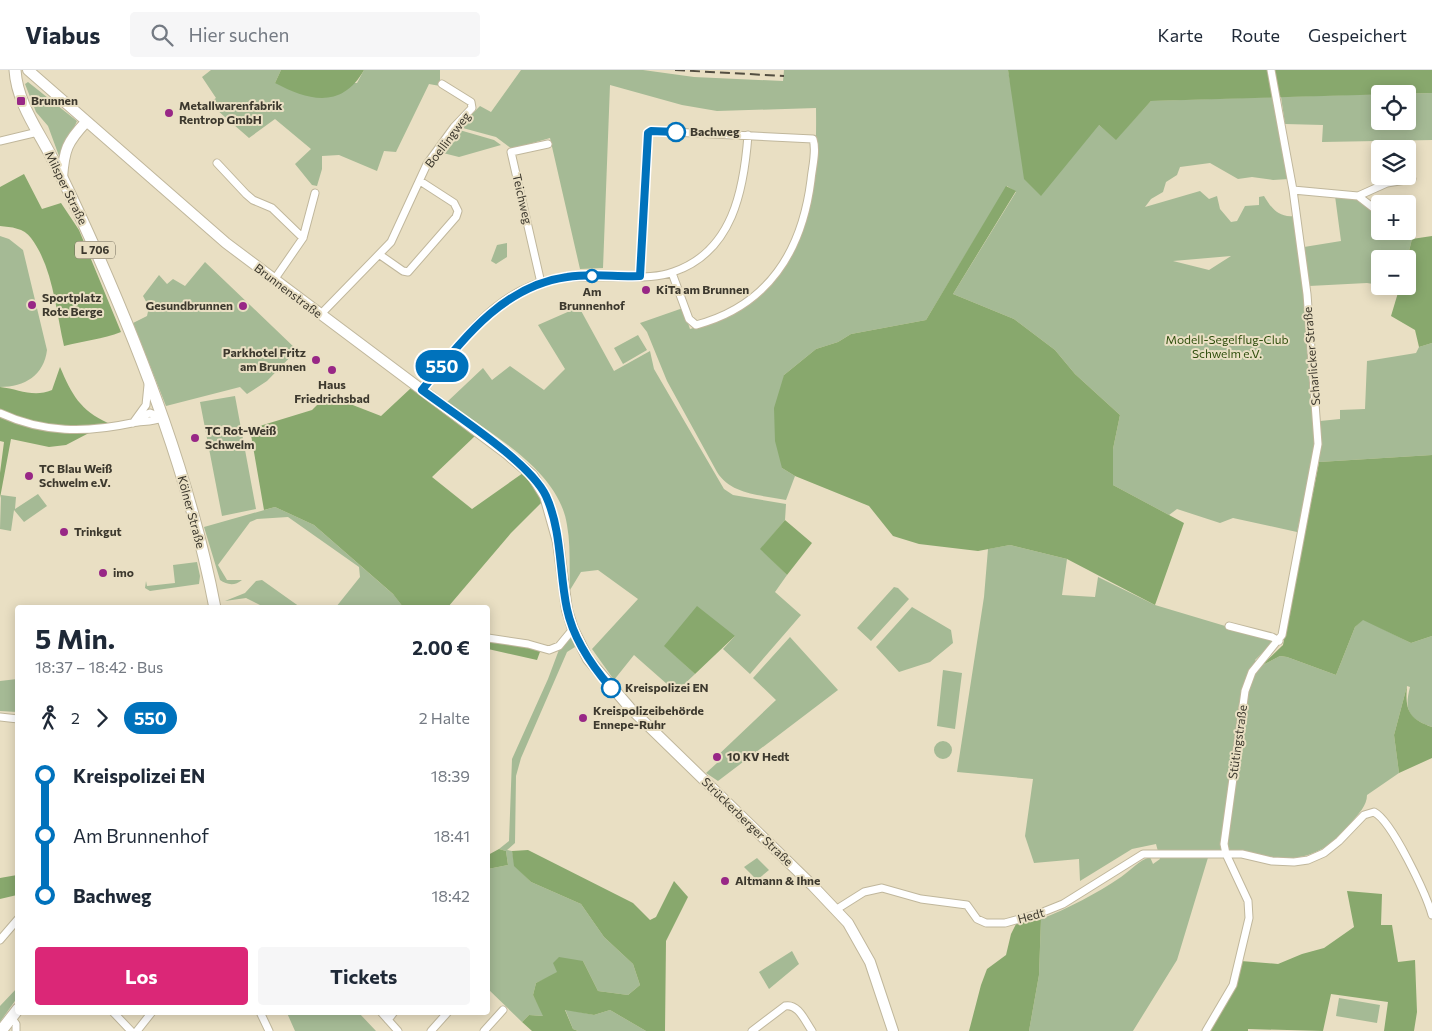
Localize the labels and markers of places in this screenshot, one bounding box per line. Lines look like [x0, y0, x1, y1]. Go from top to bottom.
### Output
place label: Brunnen [31, 93, 78, 107]
marker: Brunnen [15, 95, 27, 107]
place label: Metallwarenfabrik Rentrop GmbH [179, 98, 282, 126]
marker: Metallwarenfabrik Rentrop GmbH [163, 107, 175, 119]
marker: Bachweg [666, 122, 686, 142]
place label: Bachweg [690, 124, 740, 138]
marker: Am Brunnenhof [585, 269, 599, 283]
place label: KiTa am Brunnen [656, 282, 749, 296]
place label: Am Brunnenhof [559, 284, 625, 312]
marker: KiTa am Brunnen [640, 284, 652, 296]
place label: Sportplatz Rote Berge [42, 290, 103, 318]
place label: Gesundbrunnen [145, 298, 233, 312]
marker: Sportplatz Rote Berge [26, 299, 38, 311]
marker: Gesundbrunnen [237, 300, 249, 312]
place label: Parkhotel Fritz am Brunnen [223, 345, 306, 373]
marker: Parkhotel Fritz am Brunnen [310, 354, 322, 366]
marker: Haus Friedrichsbad [326, 364, 338, 376]
place label: Haus Friedrichsbad [294, 377, 370, 405]
place label: TC Rot-Weiß Schwelm [205, 423, 276, 451]
marker: TC Rot-Weiß Schwelm [189, 432, 201, 444]
place label: TC Blau Weiß Schwelm e.V. [39, 461, 112, 489]
marker: TC Blau Weiß Schwelm e.V. [23, 470, 35, 482]
place label: Trinkgut [74, 524, 122, 538]
marker: Trinkgut [58, 526, 70, 538]
place label: imo [113, 565, 134, 579]
marker: imo [97, 567, 109, 579]
marker: Kreispolizei EN [601, 678, 621, 698]
place label: Kreispolizei EN [625, 680, 709, 694]
place label: Kreispolizeibehörde Ennepe-Ruhr [593, 703, 704, 731]
marker: Kreispolizeibehörde Ennepe-Ruhr [577, 712, 589, 724]
place label: 10 KV Hedt [727, 749, 789, 763]
marker: 10 KV Hedt [711, 751, 723, 763]
place label: Altmann & Ihne [735, 873, 820, 887]
marker: Altmann & Ihne [719, 875, 731, 887]

